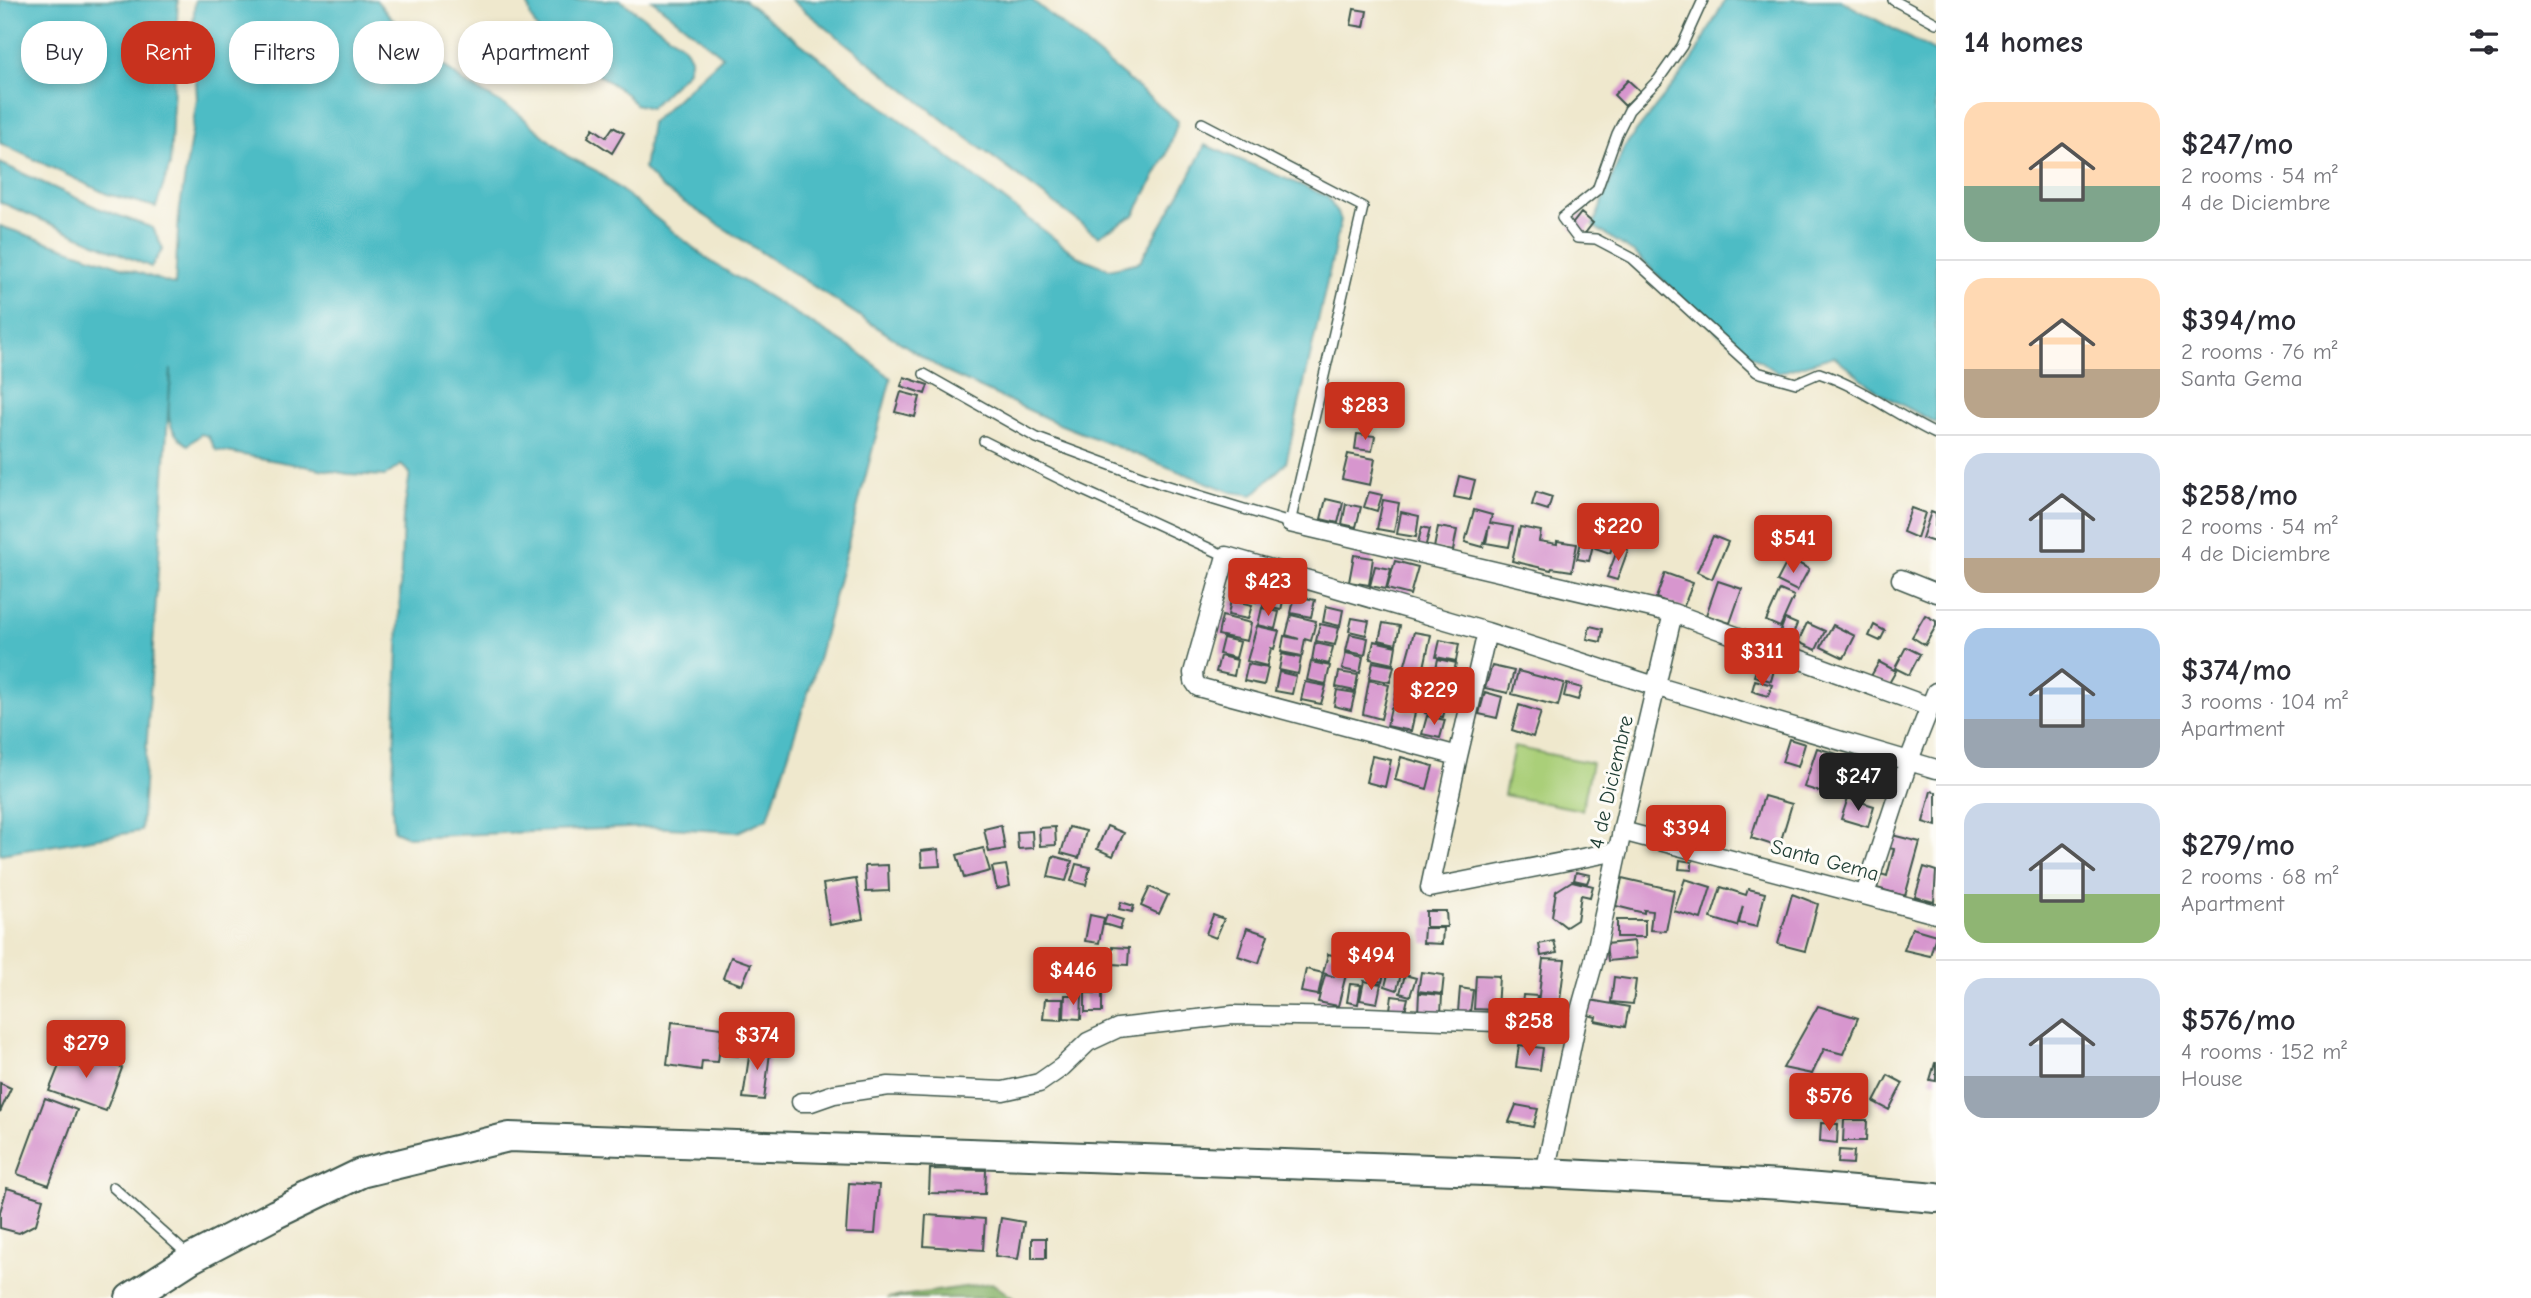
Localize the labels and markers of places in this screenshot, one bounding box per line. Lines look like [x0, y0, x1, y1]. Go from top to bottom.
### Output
pin: $283 [1324, 382, 1406, 442]
pin: $220 [1577, 504, 1659, 563]
pin: $541 [1752, 516, 1834, 575]
pin: $423 [1227, 558, 1309, 618]
pin: $311 [1721, 628, 1803, 688]
pin: $229 [1393, 668, 1475, 727]
pin: $247 [1817, 754, 1899, 813]
pin: $394 [1645, 806, 1727, 865]
pin: $494 [1330, 932, 1412, 992]
pin: $446 [1032, 948, 1114, 1007]
pin: $258 [1488, 998, 1570, 1058]
pin: $374 [716, 1012, 798, 1072]
pin: $279 [45, 1020, 127, 1080]
pin: $576 [1788, 1074, 1870, 1133]

